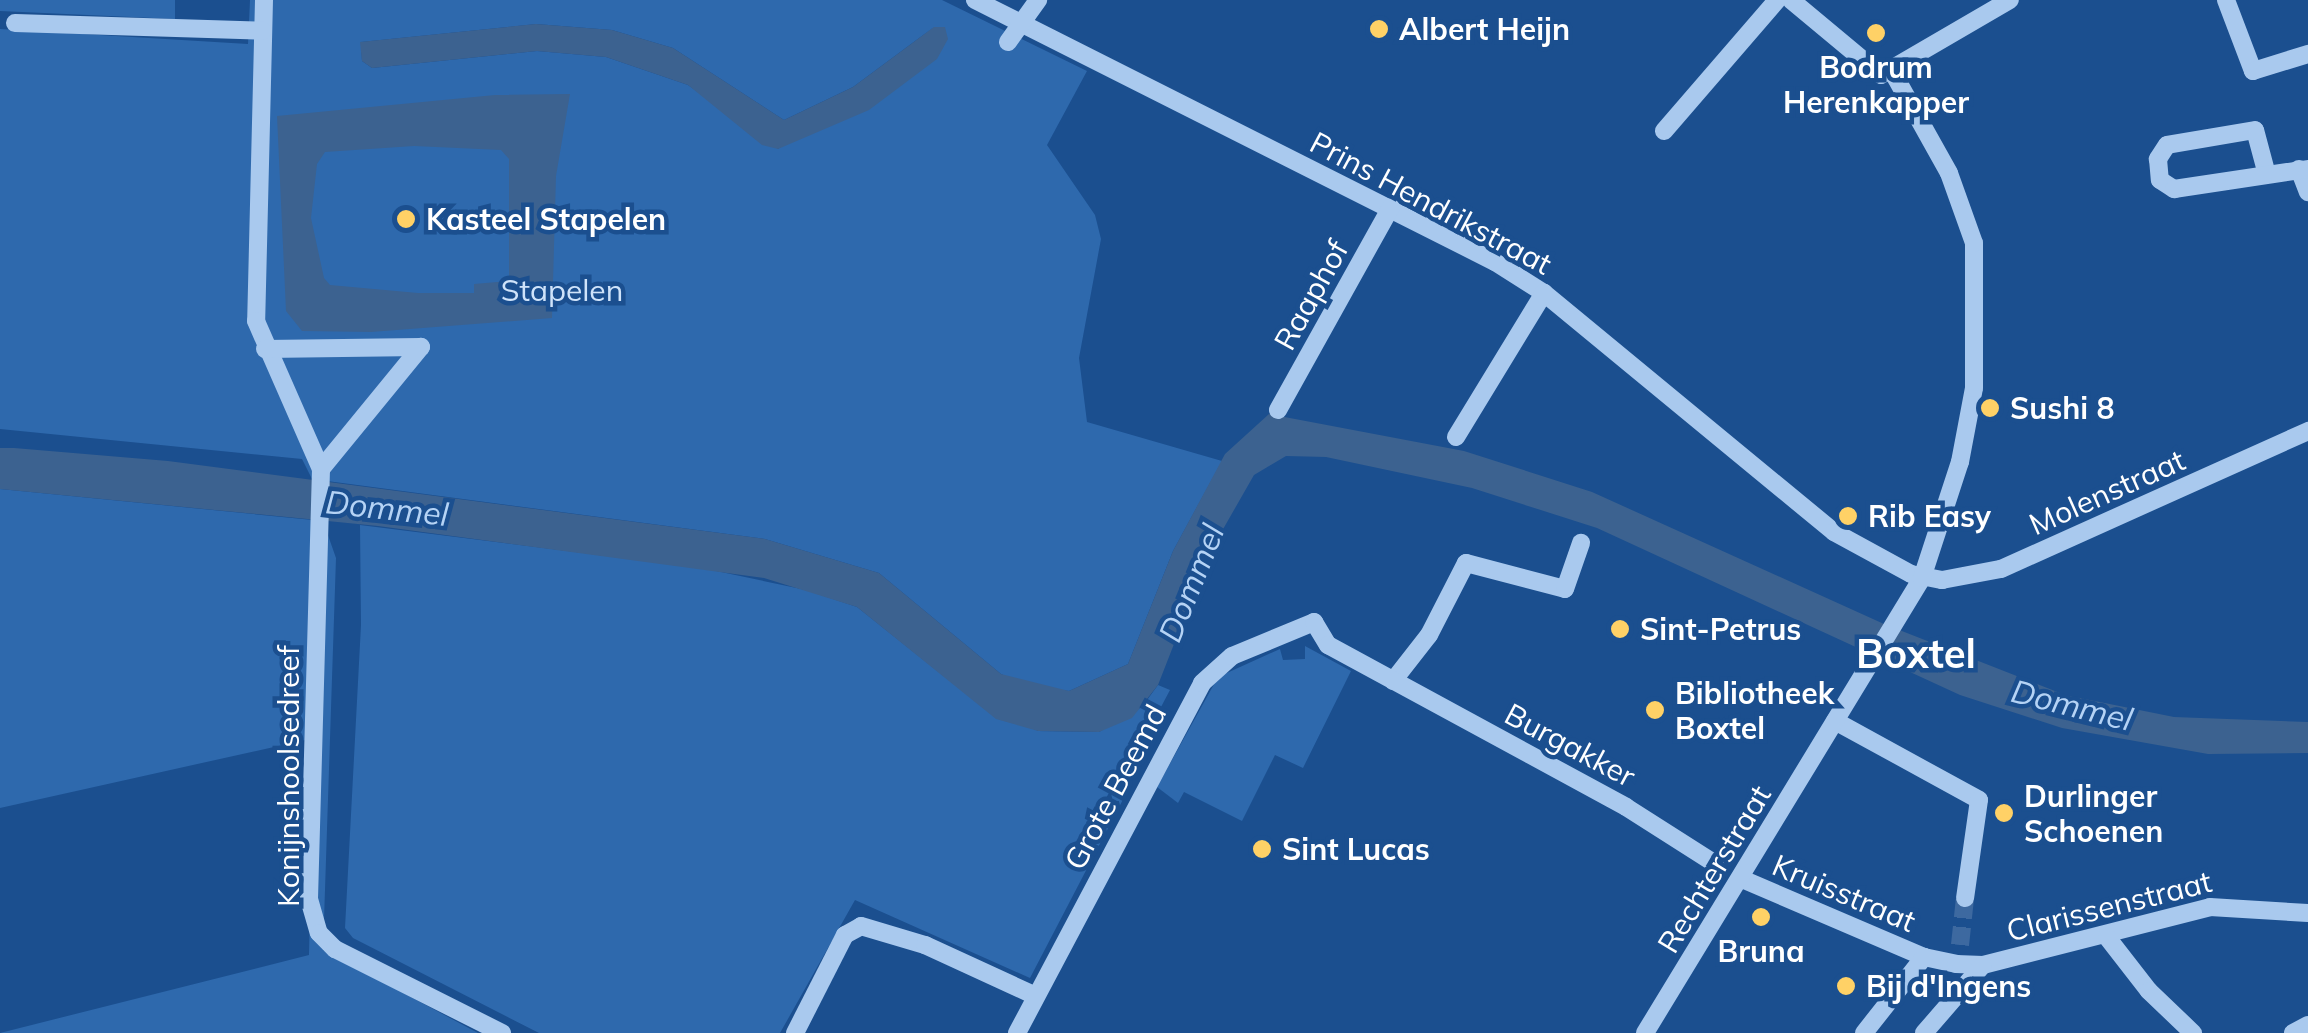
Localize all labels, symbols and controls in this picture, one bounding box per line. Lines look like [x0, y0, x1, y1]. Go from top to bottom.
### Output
place label: Albert Heijn [1399, 11, 1570, 47]
marker: Albert Heijn [1368, 18, 1390, 40]
marker: Bodrum Herenkapper [1865, 22, 1887, 44]
place label: Bodrum Herenkapper [1783, 49, 1969, 120]
street label: Prins Hendrikstraat [1304, 124, 1558, 282]
place label: Kasteel Stapelen [426, 201, 666, 237]
marker: Kasteel Stapelen [395, 208, 417, 230]
street label: Raaphof [1266, 234, 1356, 356]
park label: Stapelen [501, 272, 623, 308]
place label: Sushi 8 [2010, 390, 2114, 426]
marker: Sushi 8 [1979, 397, 2001, 419]
street label: Molenstraat [2024, 442, 2190, 542]
water label: Dommel [324, 482, 450, 534]
place label: Rib Easy [1868, 498, 1991, 534]
marker: Rib Easy [1837, 505, 1859, 527]
water label: Dommel [1150, 519, 1232, 647]
place label: Sint-Petrus [1640, 611, 1801, 647]
marker: Sint-Petrus [1609, 618, 1631, 640]
district label: Boxtel [1856, 629, 1976, 677]
street label: Konijnshoolsedreef [270, 645, 306, 907]
water label: Dommel [2007, 671, 2137, 739]
place label: Bibliotheek Boxtel [1675, 675, 1834, 746]
street label: Burgakker [1499, 696, 1641, 794]
street label: Grote Beemd [1057, 698, 1173, 876]
marker: Bibliotheek Boxtel [1644, 699, 1666, 721]
place label: Durlinger Schoenen [2024, 778, 2163, 848]
street label: Rechterstraat [1650, 779, 1778, 959]
marker: Durlinger Schoenen [1993, 802, 2015, 824]
place label: Sint Lucas [1282, 831, 1430, 867]
marker: Sint Lucas [1251, 838, 1273, 860]
street label: Kruisstraat [1767, 847, 1921, 939]
street label: Clarissenstraat [2003, 863, 2215, 949]
marker: Bruna [1750, 906, 1772, 928]
place label: Bruna [1717, 933, 1805, 969]
place label: Bij d'Ingens [1866, 968, 2031, 1004]
marker: Bij d'Ingens [1835, 975, 1857, 997]

